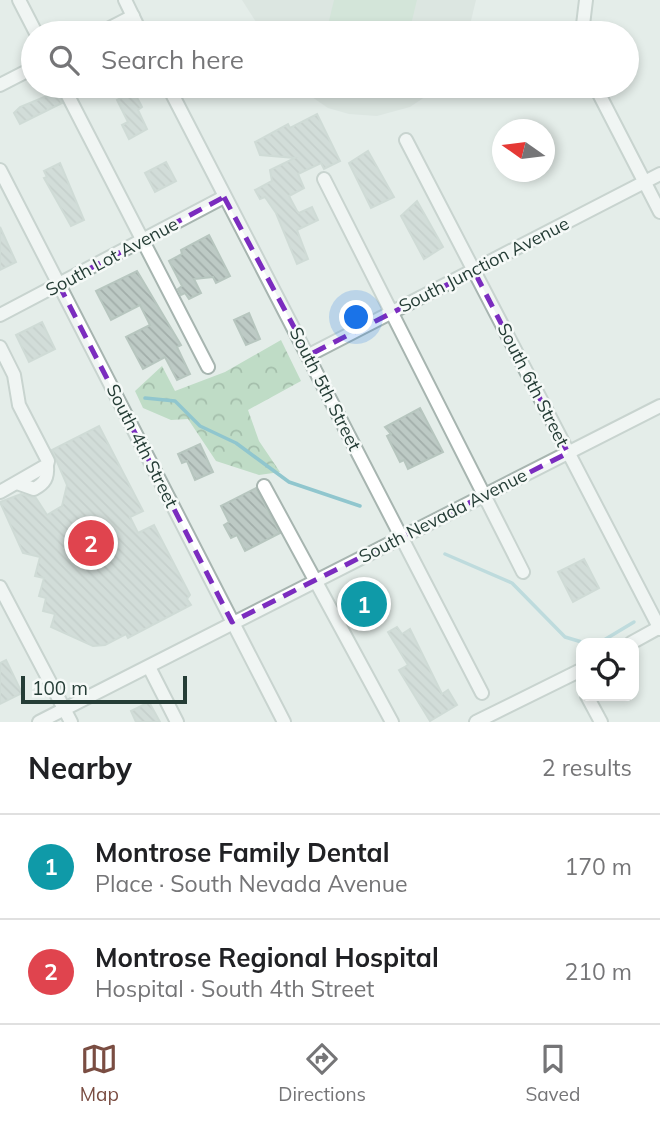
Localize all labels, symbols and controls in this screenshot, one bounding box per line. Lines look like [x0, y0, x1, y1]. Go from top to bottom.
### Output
search box [21, 21, 639, 98]
icon: search [45, 41, 83, 79]
text: Search here [101, 43, 244, 76]
north arrow [492, 119, 555, 182]
street label: South Lot Avenue [41, 212, 182, 301]
street label: South Junction Avenue [395, 212, 573, 317]
your location [339, 300, 373, 334]
street label: South 6th Street [492, 319, 574, 450]
street label: South 5th Street [284, 323, 366, 454]
street label: South 4th Street [101, 380, 183, 511]
street label: South Nevada Avenue [355, 463, 531, 568]
pin: 2 [68, 517, 114, 569]
pin: 1 [341, 578, 387, 630]
map controls [576, 638, 639, 701]
button: locate [576, 638, 639, 701]
scale bar [21, 673, 187, 705]
text: 100 m [32, 676, 88, 700]
text: Nearby [28, 749, 132, 787]
text: 2 results [542, 753, 632, 782]
text: Montrose Family Dental [95, 836, 390, 869]
text: 1 [44, 852, 58, 881]
text: 170 m [564, 852, 632, 881]
text: Place · South Nevada Avenue [95, 869, 408, 898]
text: Montrose Regional Hospital [95, 941, 439, 974]
text: 2 [44, 957, 58, 986]
text: 210 m [564, 957, 632, 986]
text: Hospital · South 4th Street [95, 974, 374, 1003]
tab: Map [80, 1040, 119, 1106]
tab: Directions [278, 1040, 366, 1106]
tab: Saved [525, 1040, 580, 1106]

